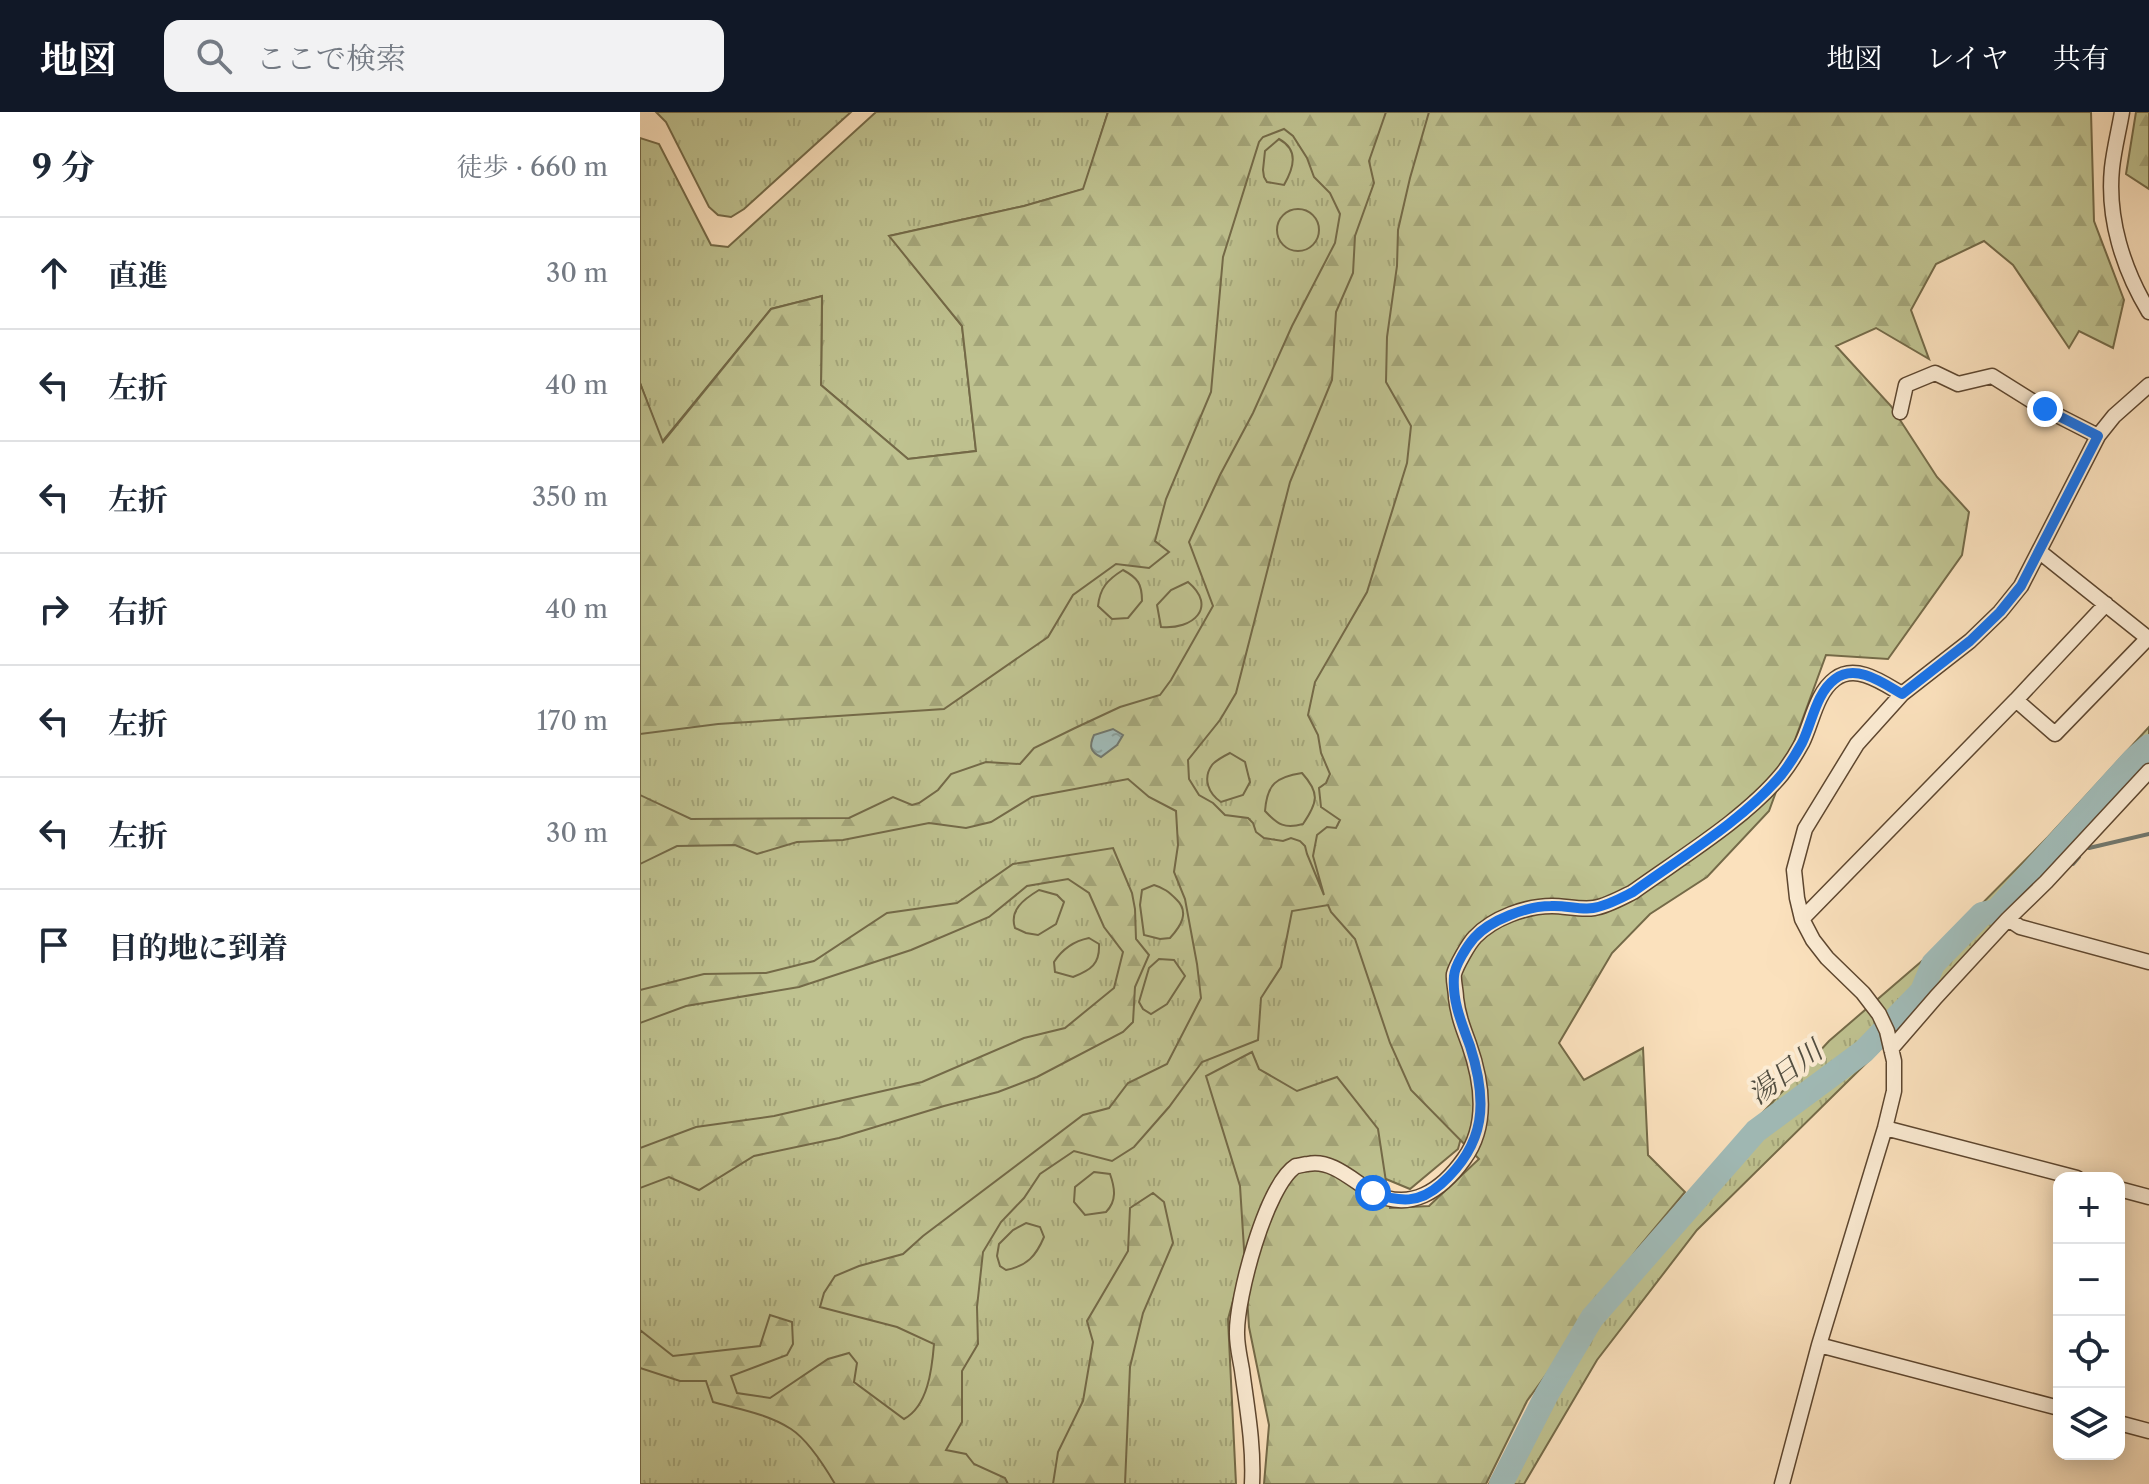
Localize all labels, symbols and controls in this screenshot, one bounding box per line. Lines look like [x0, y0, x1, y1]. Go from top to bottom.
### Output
search box [164, 20, 724, 92]
icon: search [192, 34, 236, 78]
text: 地図 [40, 36, 116, 83]
text: ここで検索 [256, 40, 406, 77]
text: 地図 [1826, 41, 1882, 75]
text: レイヤ [1926, 41, 2009, 75]
text: 共有 [2053, 41, 2109, 75]
text: 9 分 [32, 146, 95, 188]
text: 徒歩 · 660 m [457, 151, 608, 183]
icon: ahead [32, 251, 76, 295]
text: 直進 [108, 257, 168, 294]
text: 30 m [546, 257, 608, 289]
icon: left [32, 363, 76, 407]
text: 左折 [108, 369, 168, 406]
text: 40 m [545, 369, 608, 401]
route end [2027, 391, 2063, 427]
icon: left [32, 475, 76, 519]
text: 左折 [108, 481, 168, 518]
text: 350 m [532, 481, 608, 513]
icon: right [32, 587, 76, 631]
text: 右折 [108, 593, 168, 630]
text: 40 m [545, 593, 608, 625]
icon: left [32, 699, 76, 743]
text: 左折 [108, 705, 168, 742]
text: 170 m [537, 705, 608, 737]
icon: left [32, 811, 76, 855]
text: 左折 [108, 817, 168, 854]
text: 30 m [546, 817, 608, 849]
icon: arrive [32, 923, 76, 967]
text: 目的地に到着 [108, 929, 288, 966]
water label: 湯日川 [1741, 1031, 1831, 1111]
map controls [2053, 1172, 2125, 1460]
button: + [2053, 1172, 2125, 1244]
route start [1355, 1175, 1391, 1211]
button: − [2053, 1244, 2125, 1316]
button: locate [2053, 1316, 2125, 1388]
button: layers [2053, 1388, 2125, 1460]

